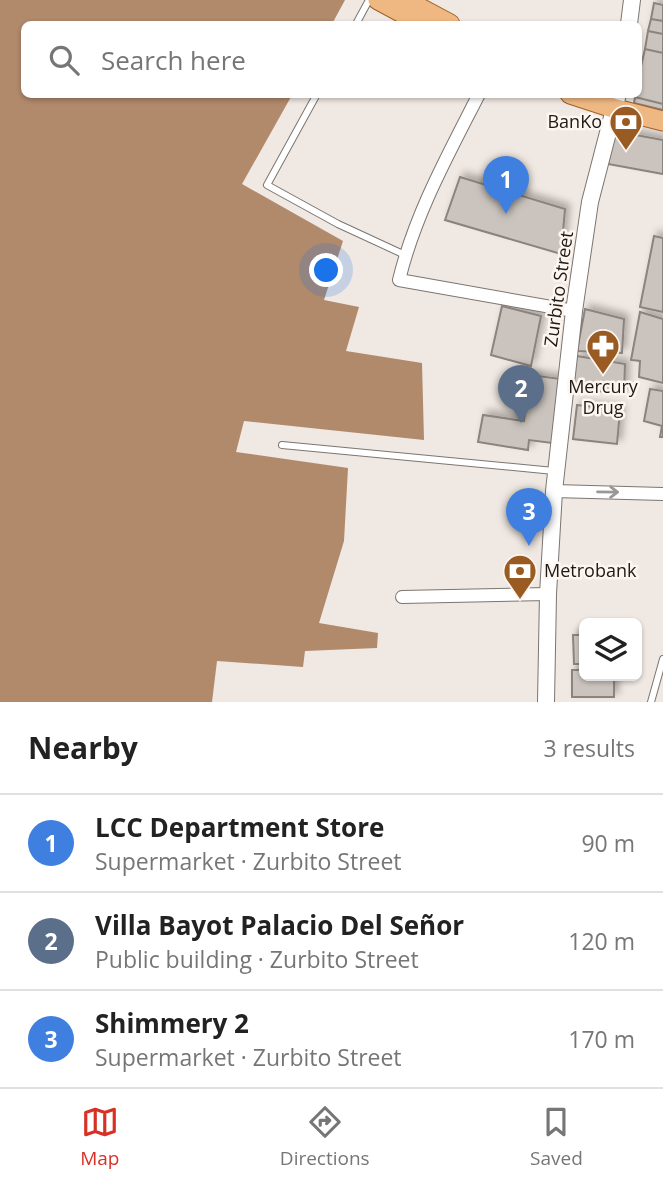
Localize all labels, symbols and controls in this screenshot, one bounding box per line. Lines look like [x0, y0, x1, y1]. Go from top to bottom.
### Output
search box [21, 21, 642, 98]
icon: search [45, 41, 83, 79]
text: Search here [101, 42, 246, 78]
bank icon: BanKo [607, 103, 645, 152]
place label: BanKo [547, 109, 602, 133]
pin: 1 [483, 156, 529, 214]
street label: Zurbito Street [538, 230, 578, 348]
your location [309, 253, 343, 287]
pharmacy icon: Mercury Drug [584, 327, 622, 376]
pin: 2 [498, 365, 544, 423]
place label: Mercury Drug [568, 374, 639, 419]
one-way arrow [597, 485, 620, 499]
pin: 3 [506, 488, 552, 546]
bank icon: Metrobank [501, 552, 539, 601]
place label: Metrobank [544, 558, 637, 582]
map controls [579, 618, 642, 681]
button: layers [579, 618, 642, 681]
text: Nearby [28, 727, 138, 768]
text: 3 results [544, 732, 635, 764]
text: LCC Department Store [95, 809, 384, 845]
text: 1 [44, 827, 58, 859]
text: 90 m [581, 827, 635, 859]
text: Supermarket · Zurbito Street [95, 845, 402, 877]
text: Villa Bayot Palacio Del Señor [95, 907, 464, 943]
text: 2 [44, 925, 58, 957]
text: 120 m [568, 925, 635, 957]
text: Public building · Zurbito Street [95, 943, 419, 975]
text: Shimmery 2 [95, 1005, 249, 1041]
text: 3 [44, 1023, 58, 1055]
text: 170 m [568, 1023, 635, 1055]
text: Supermarket · Zurbito Street [95, 1041, 402, 1073]
tab: Map [80, 1103, 119, 1171]
tab: Directions [280, 1103, 370, 1171]
tab: Saved [530, 1103, 583, 1171]

